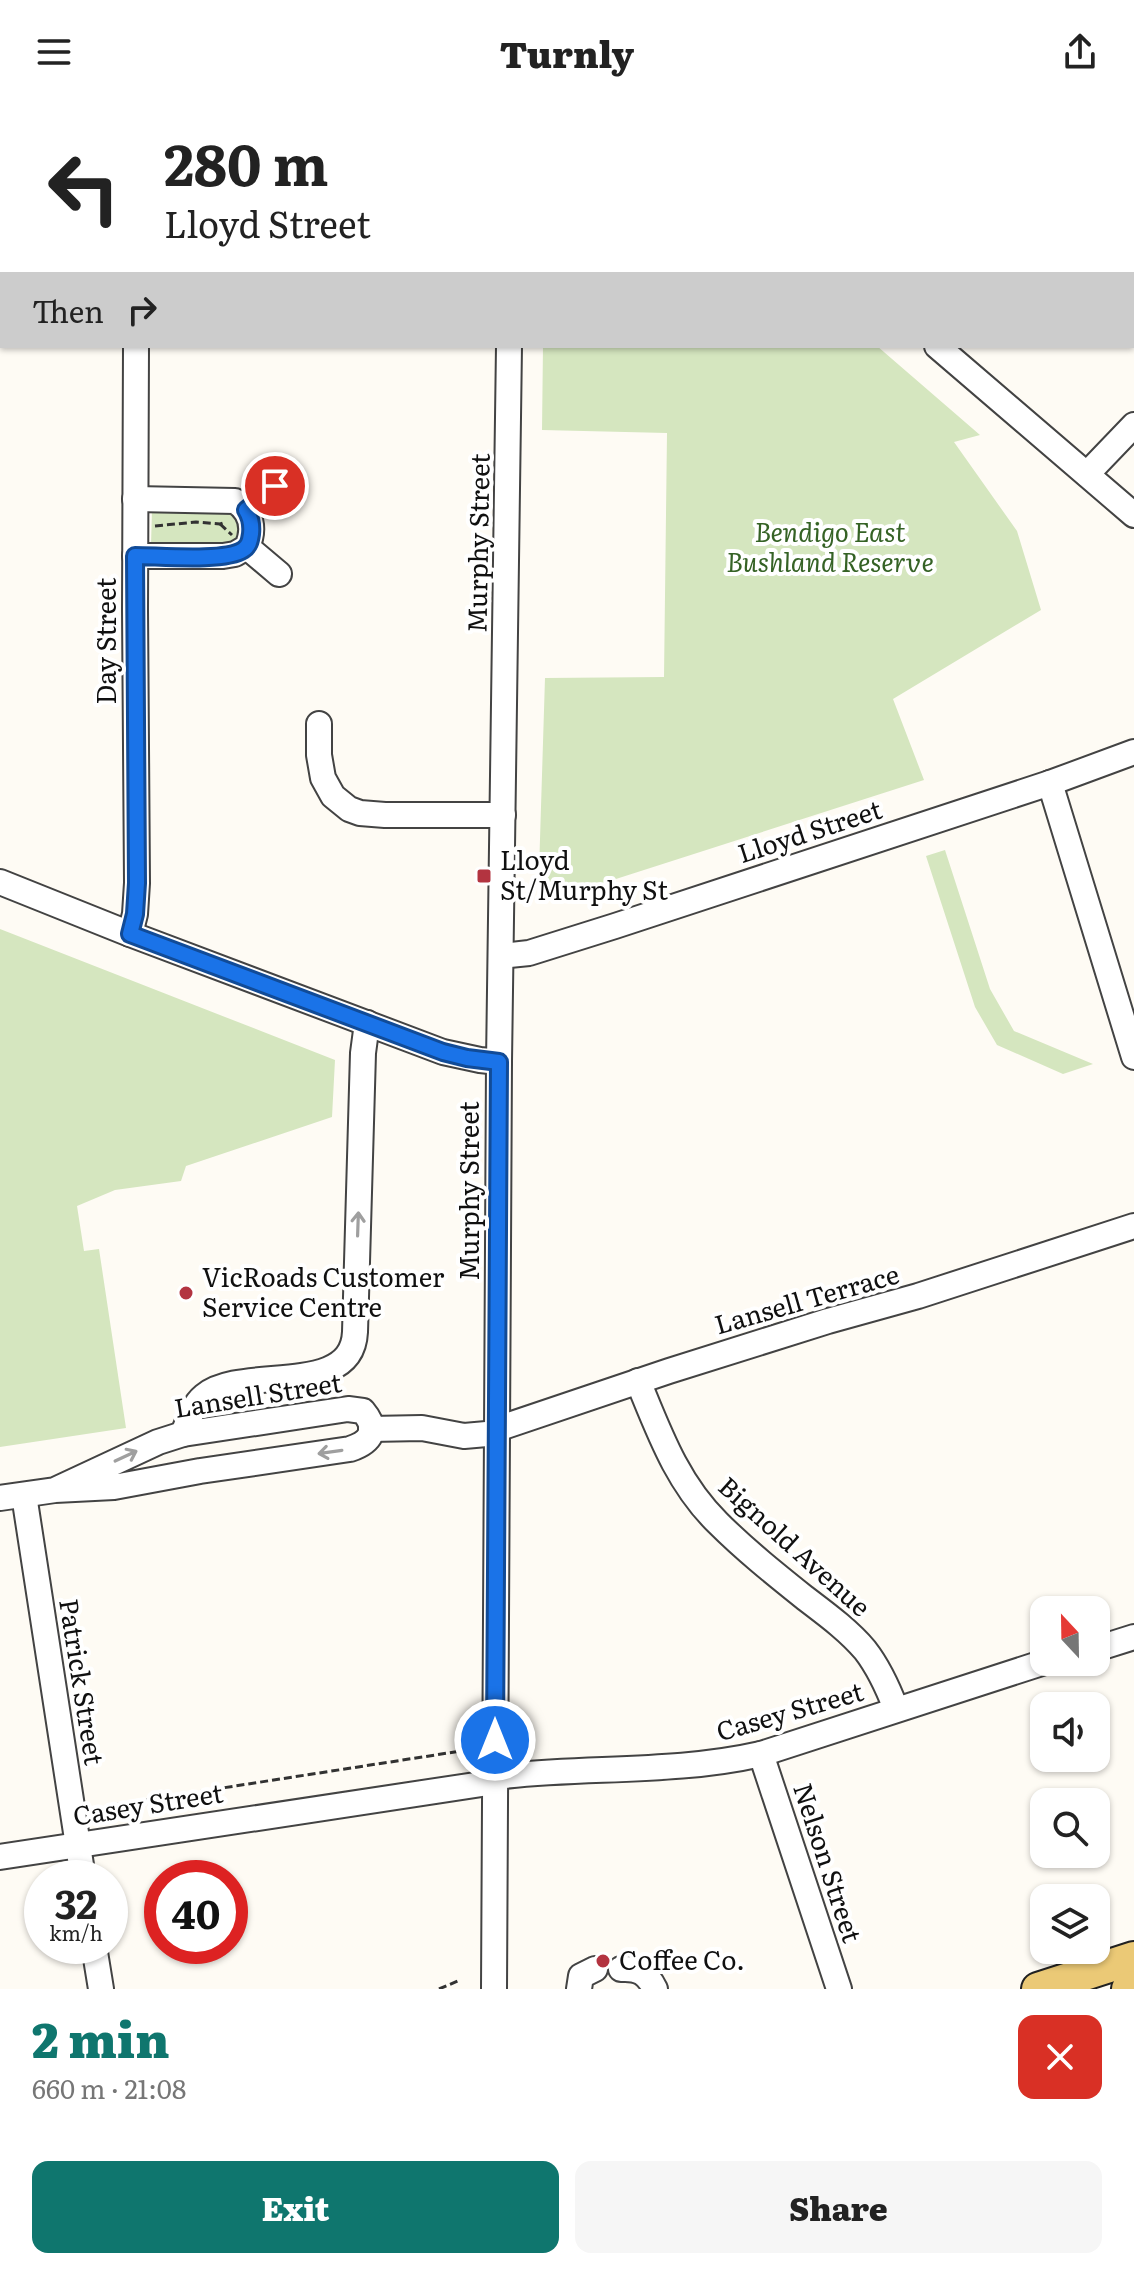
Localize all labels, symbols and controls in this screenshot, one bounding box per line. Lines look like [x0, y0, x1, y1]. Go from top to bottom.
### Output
text: Turnly [500, 26, 634, 79]
icon: menu [32, 30, 76, 74]
icon: share [1058, 30, 1102, 74]
text: 280 m [164, 120, 329, 203]
icon: left [32, 136, 136, 240]
text: Lloyd Street [164, 196, 371, 249]
text: Then [32, 288, 104, 332]
icon: right [120, 288, 164, 332]
pin [241, 452, 309, 520]
street label: Murphy Street [455, 452, 498, 633]
icon: arrive [253, 464, 297, 508]
park label: Bendigo East Bushland Reserve [726, 511, 934, 580]
street label: Day Street [85, 577, 124, 705]
street label: Lloyd Street [732, 788, 887, 871]
place label: Lloyd St/Murphy St [500, 839, 668, 908]
marker: Lloyd St/Murphy St [475, 867, 493, 885]
street label: Murphy Street [448, 1101, 487, 1281]
one-way arrow [351, 1211, 366, 1238]
street label: Lansell Terrace [710, 1253, 903, 1343]
place label: VicRoads Customer Service Centre [202, 1256, 445, 1325]
marker: VicRoads Customer Service Centre [177, 1284, 195, 1302]
street label: Lansell Street [171, 1361, 345, 1426]
one-way arrow [318, 1445, 343, 1460]
one-way arrow [113, 1448, 137, 1463]
street label: Bignold Avenue [711, 1466, 880, 1624]
street label: Patrick Street [51, 1596, 116, 1768]
north arrow [1030, 1596, 1110, 1676]
map controls [1030, 1596, 1110, 1964]
street label: Casey Street [711, 1670, 868, 1749]
button: sound [1030, 1692, 1110, 1772]
position arrow [453, 1698, 537, 1782]
street label: Casey Street [70, 1771, 226, 1834]
street label: Nelson Street [785, 1777, 874, 1948]
button: search [1030, 1788, 1110, 1868]
speed limit sign: 40 [144, 1860, 248, 1964]
text: 32 [54, 1872, 98, 1931]
button: layers [1030, 1884, 1110, 1964]
text: km/h [49, 1917, 103, 1947]
place label: Coffee Co. [619, 1939, 745, 1978]
marker: Coffee Co. [594, 1952, 612, 1970]
text: 2 min [32, 2002, 170, 2073]
button: close [1018, 2015, 1102, 2099]
text: 660 m · 21:08 [32, 2068, 186, 2107]
button: Exit [32, 2161, 559, 2253]
button: Share [575, 2161, 1102, 2253]

